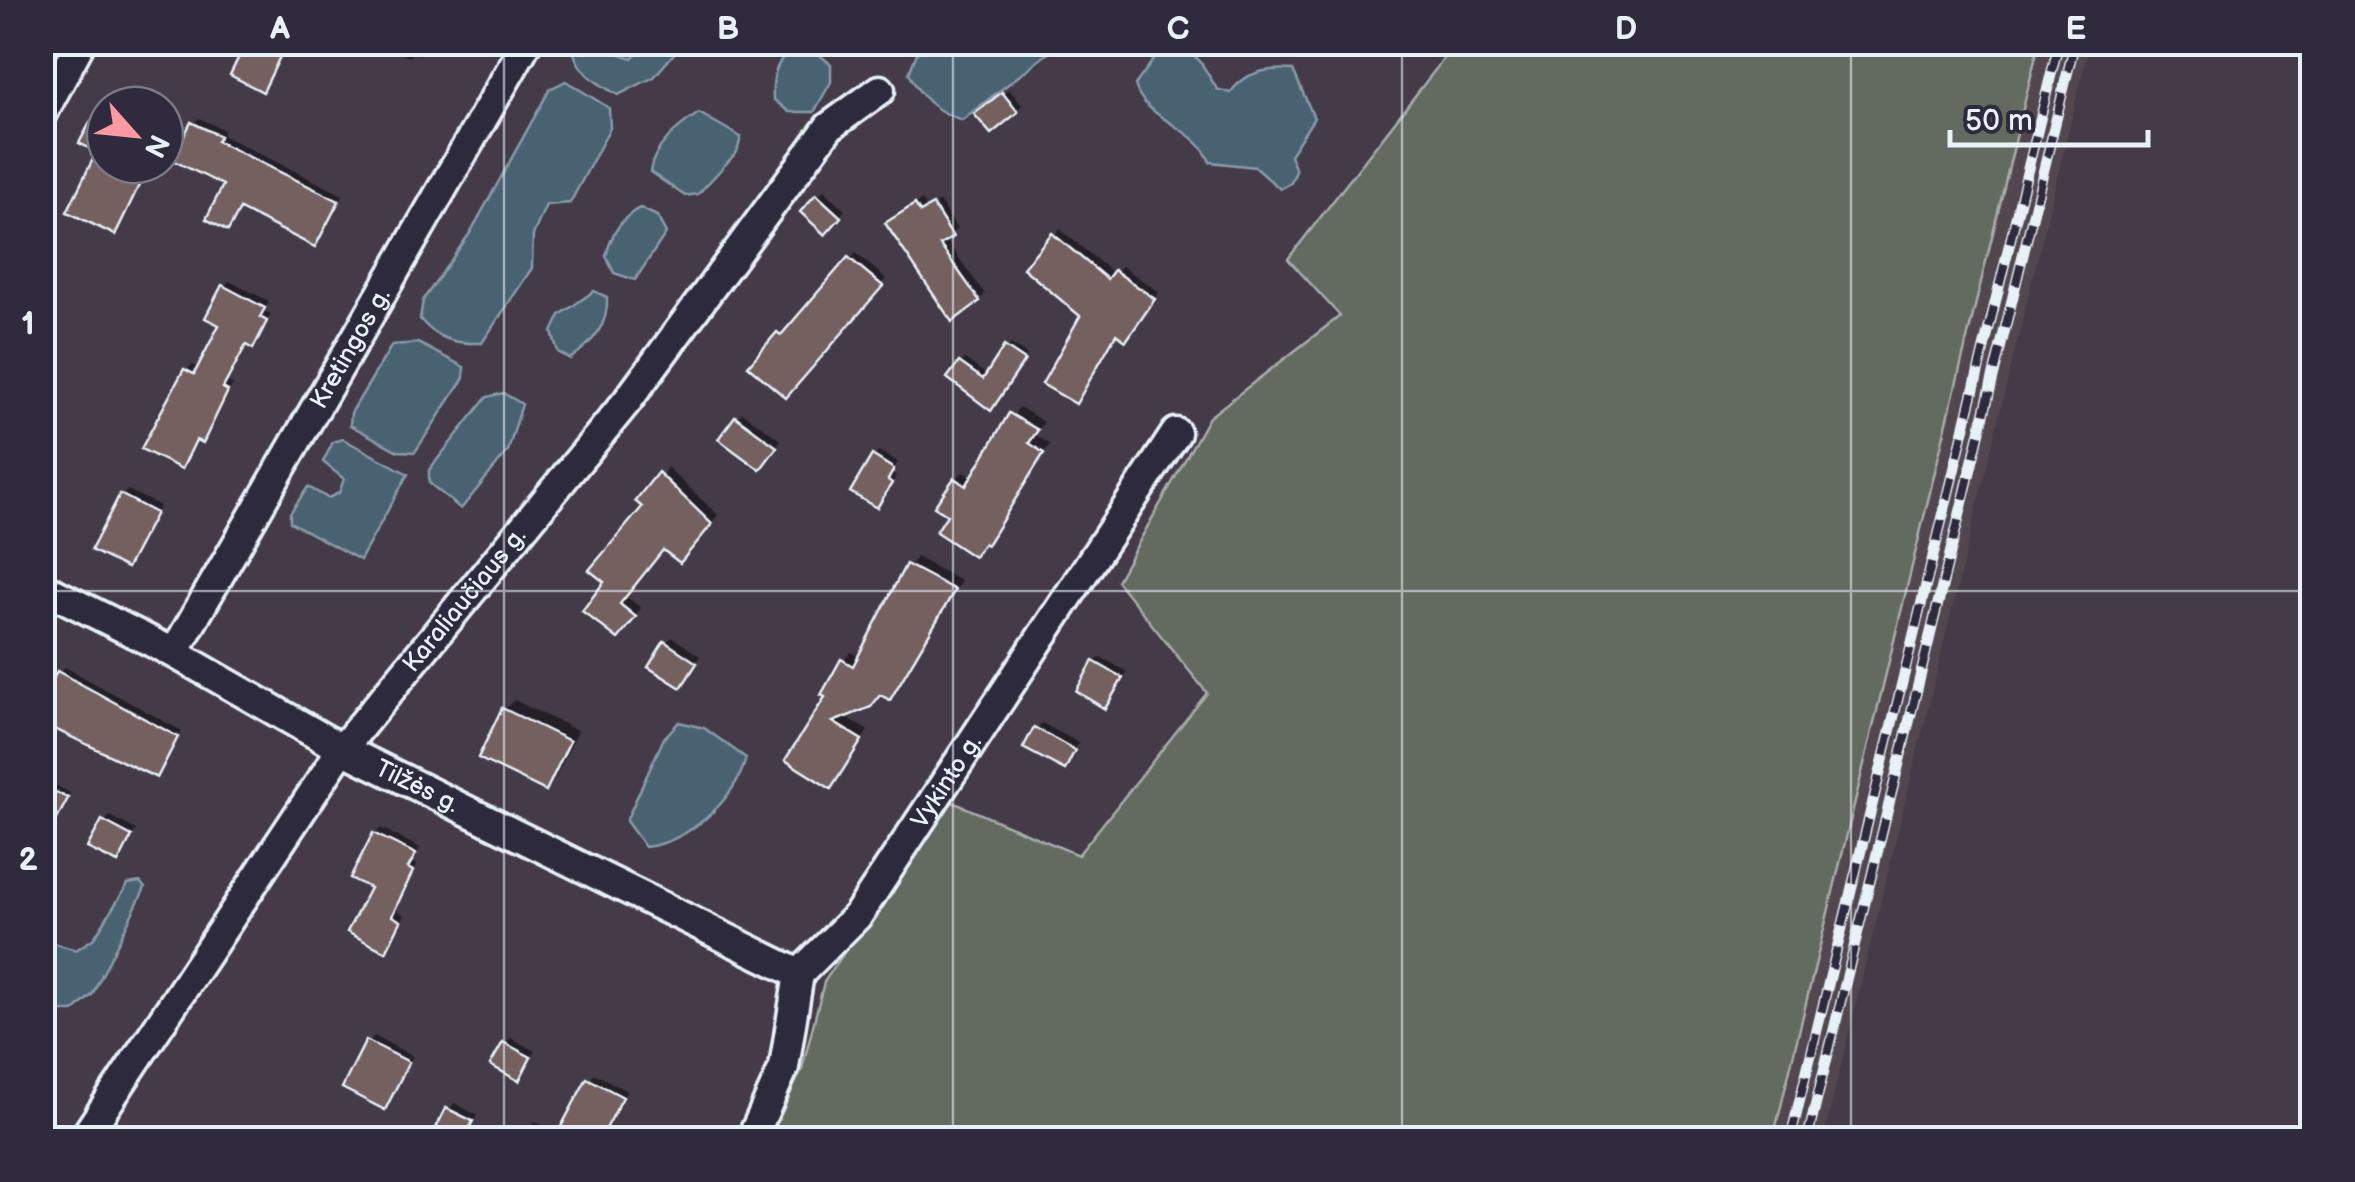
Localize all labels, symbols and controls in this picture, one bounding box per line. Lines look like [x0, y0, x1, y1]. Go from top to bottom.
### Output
text: A [269, 10, 290, 49]
text: B [717, 10, 739, 49]
text: C [1167, 10, 1189, 49]
text: D [1615, 10, 1637, 49]
text: E [2066, 10, 2086, 49]
north arrow [85, 85, 185, 185]
scale bar [1950, 85, 2148, 147]
text: 50 m [1965, 103, 2033, 139]
text: N [136, 129, 175, 163]
street label: Kretingos g. [303, 282, 397, 414]
text: 1 [21, 305, 35, 344]
street label: Karaliaučiaus g. [396, 521, 533, 678]
street label: Vykinto g. [904, 728, 988, 834]
street label: Tilžės g. [370, 752, 464, 820]
text: 2 [18, 841, 38, 880]

